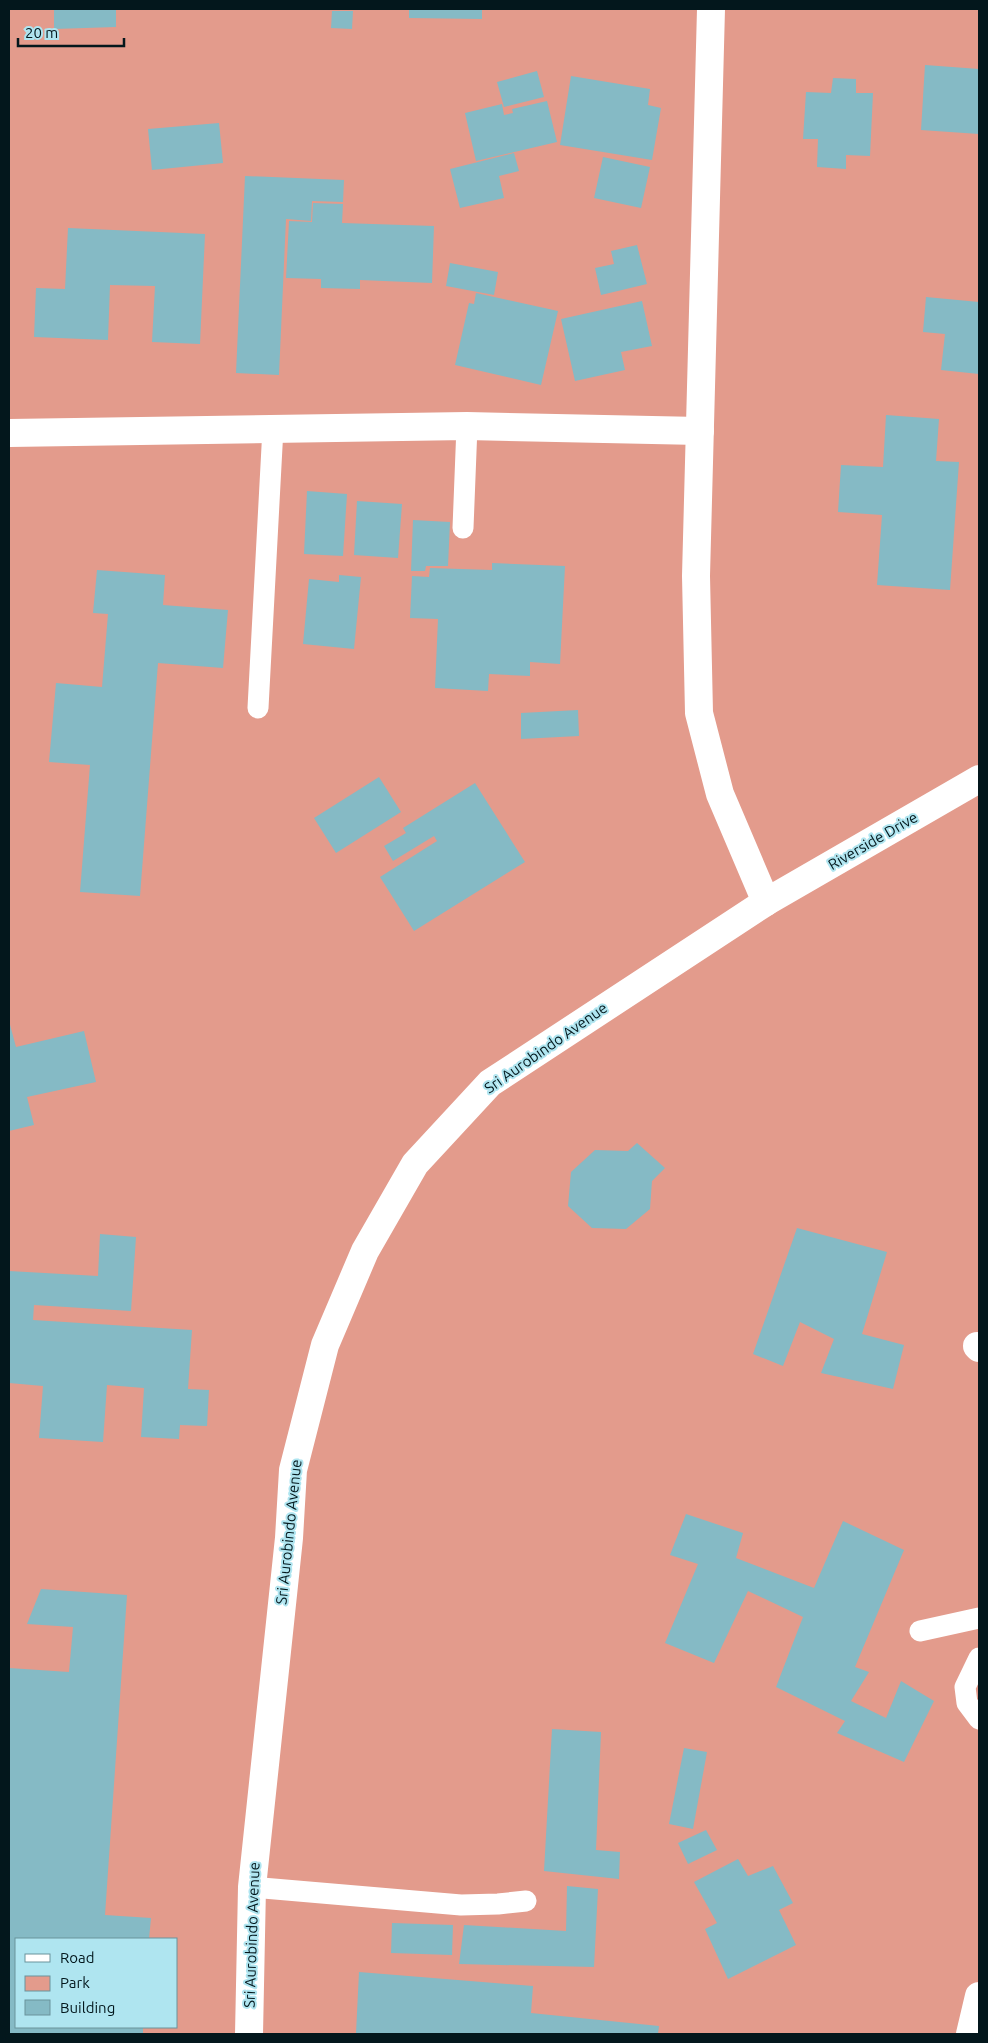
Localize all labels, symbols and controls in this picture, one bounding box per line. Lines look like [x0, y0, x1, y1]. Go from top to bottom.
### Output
scale bar [18, 15, 124, 47]
text: 20 m [25, 24, 58, 41]
street label: Riverside Drive [825, 808, 920, 873]
street label: Sri Aurobindo Avenue [481, 999, 610, 1096]
street label: Sri Aurobindo Avenue [272, 1459, 305, 1605]
street label: Sri Aurobindo Avenue [240, 1862, 263, 2008]
legend [15, 1938, 178, 2028]
text: Road [60, 1949, 95, 1966]
text: Park [60, 1974, 90, 1991]
text: Building [60, 1999, 115, 2016]

